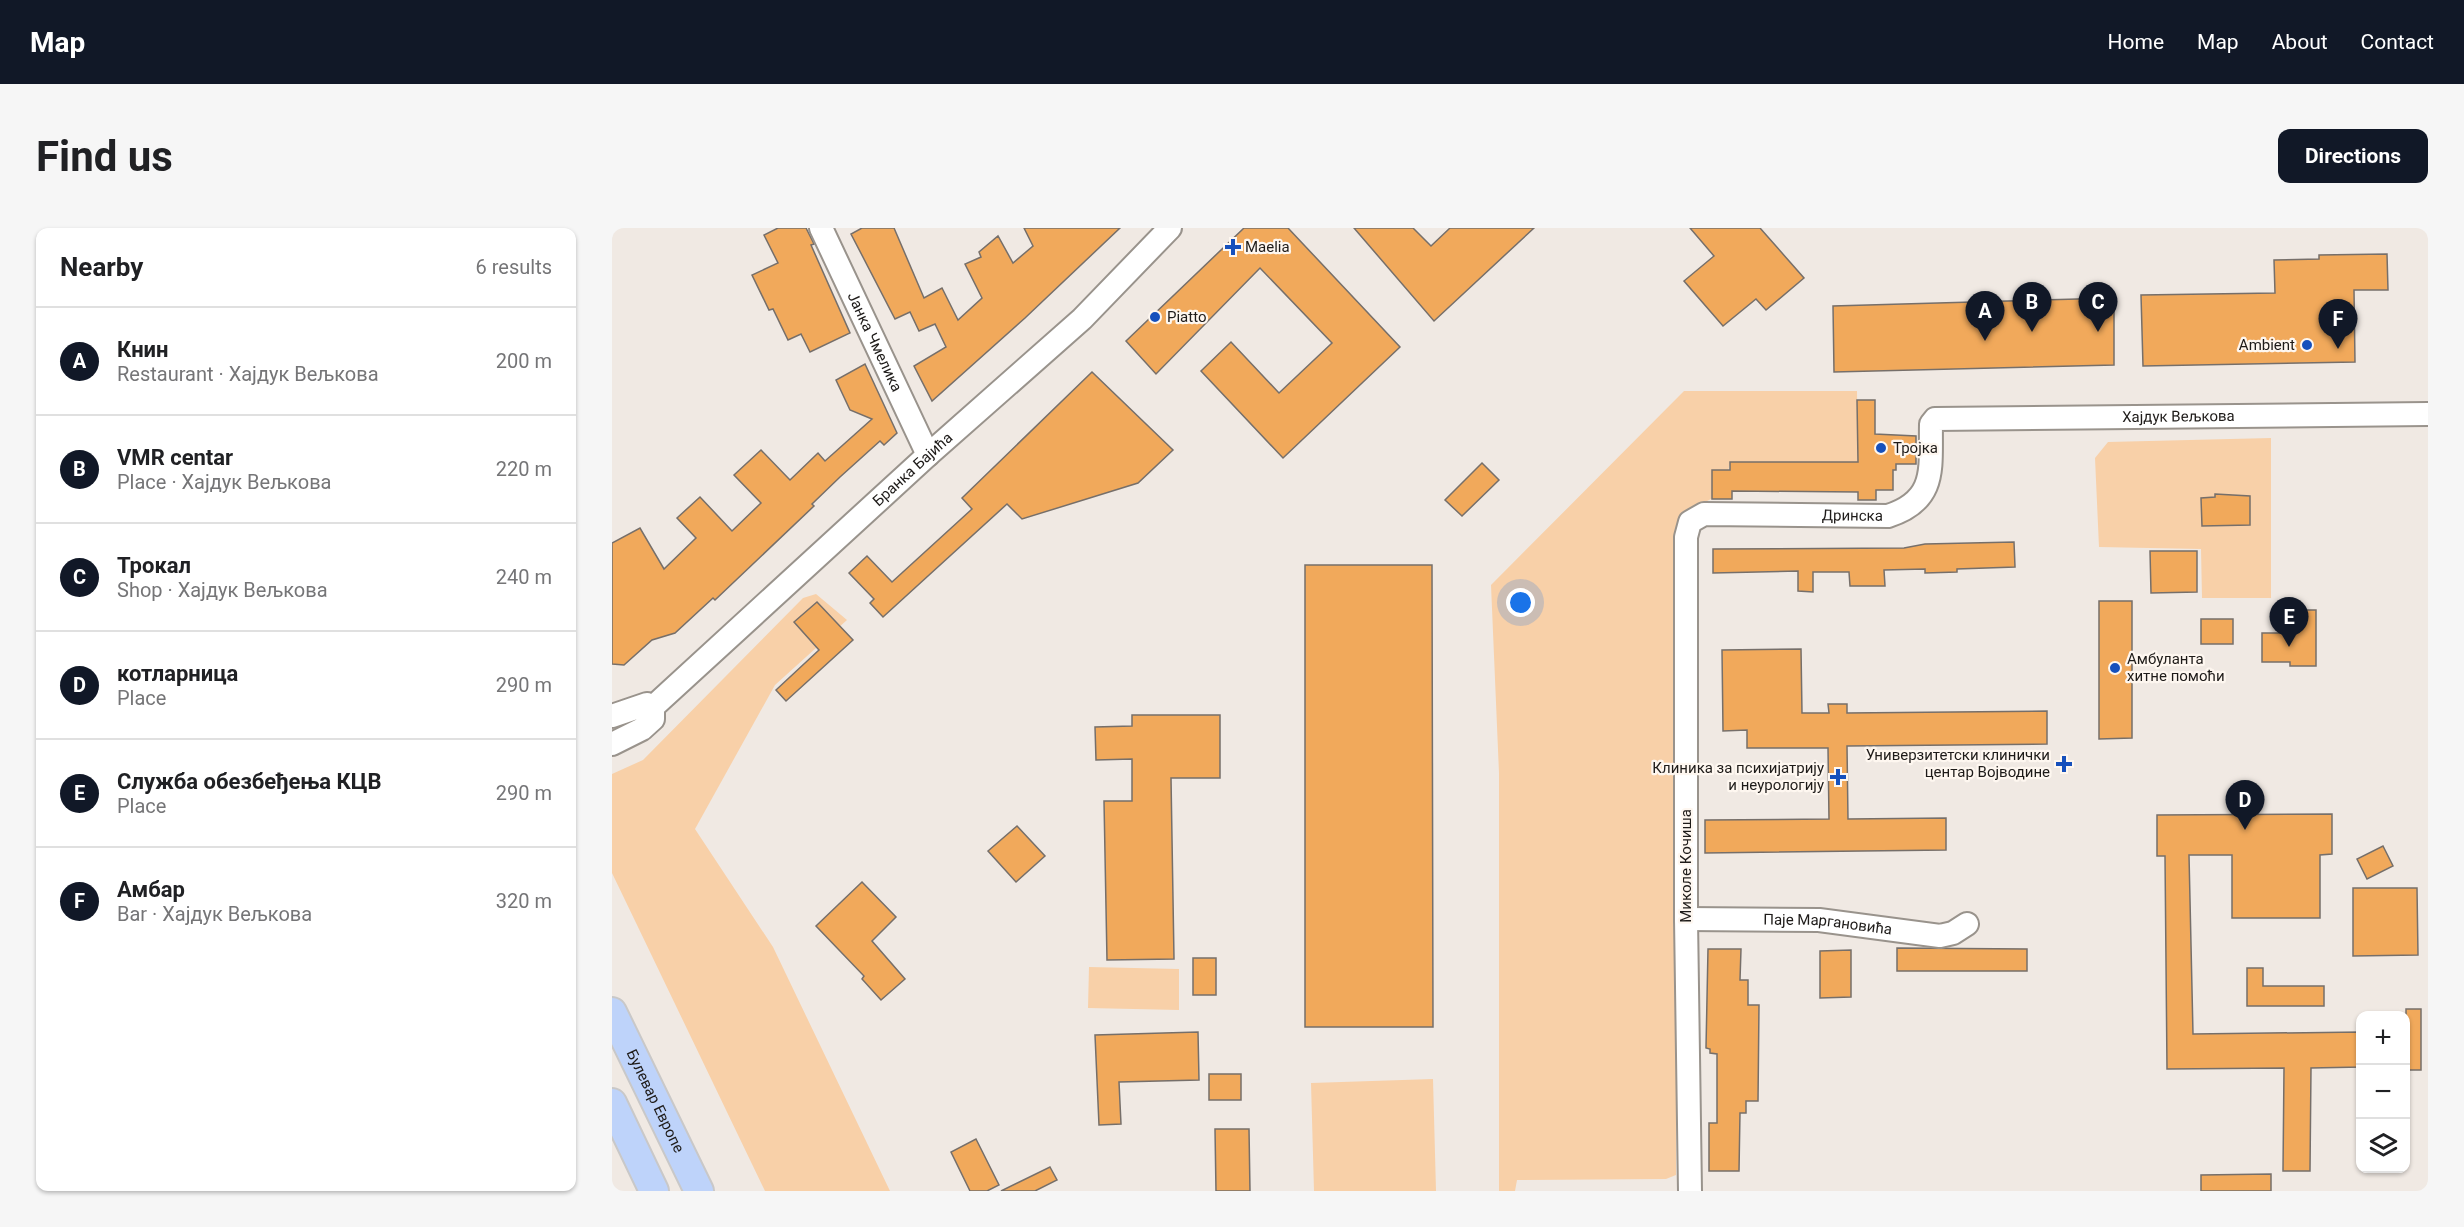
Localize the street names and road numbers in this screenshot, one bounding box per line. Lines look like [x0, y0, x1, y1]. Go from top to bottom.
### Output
street label: Јанка Чмелика [844, 289, 906, 395]
street label: Хајдук Вељкова [2122, 407, 2235, 426]
street label: Бранка Бајића [869, 429, 956, 510]
street label: Дринска [1822, 506, 1883, 525]
street label: Миколе Кочиша [1677, 809, 1695, 923]
street label: Паје Маргановића [1763, 911, 1893, 939]
street label: Булевар Европе [623, 1046, 688, 1156]

